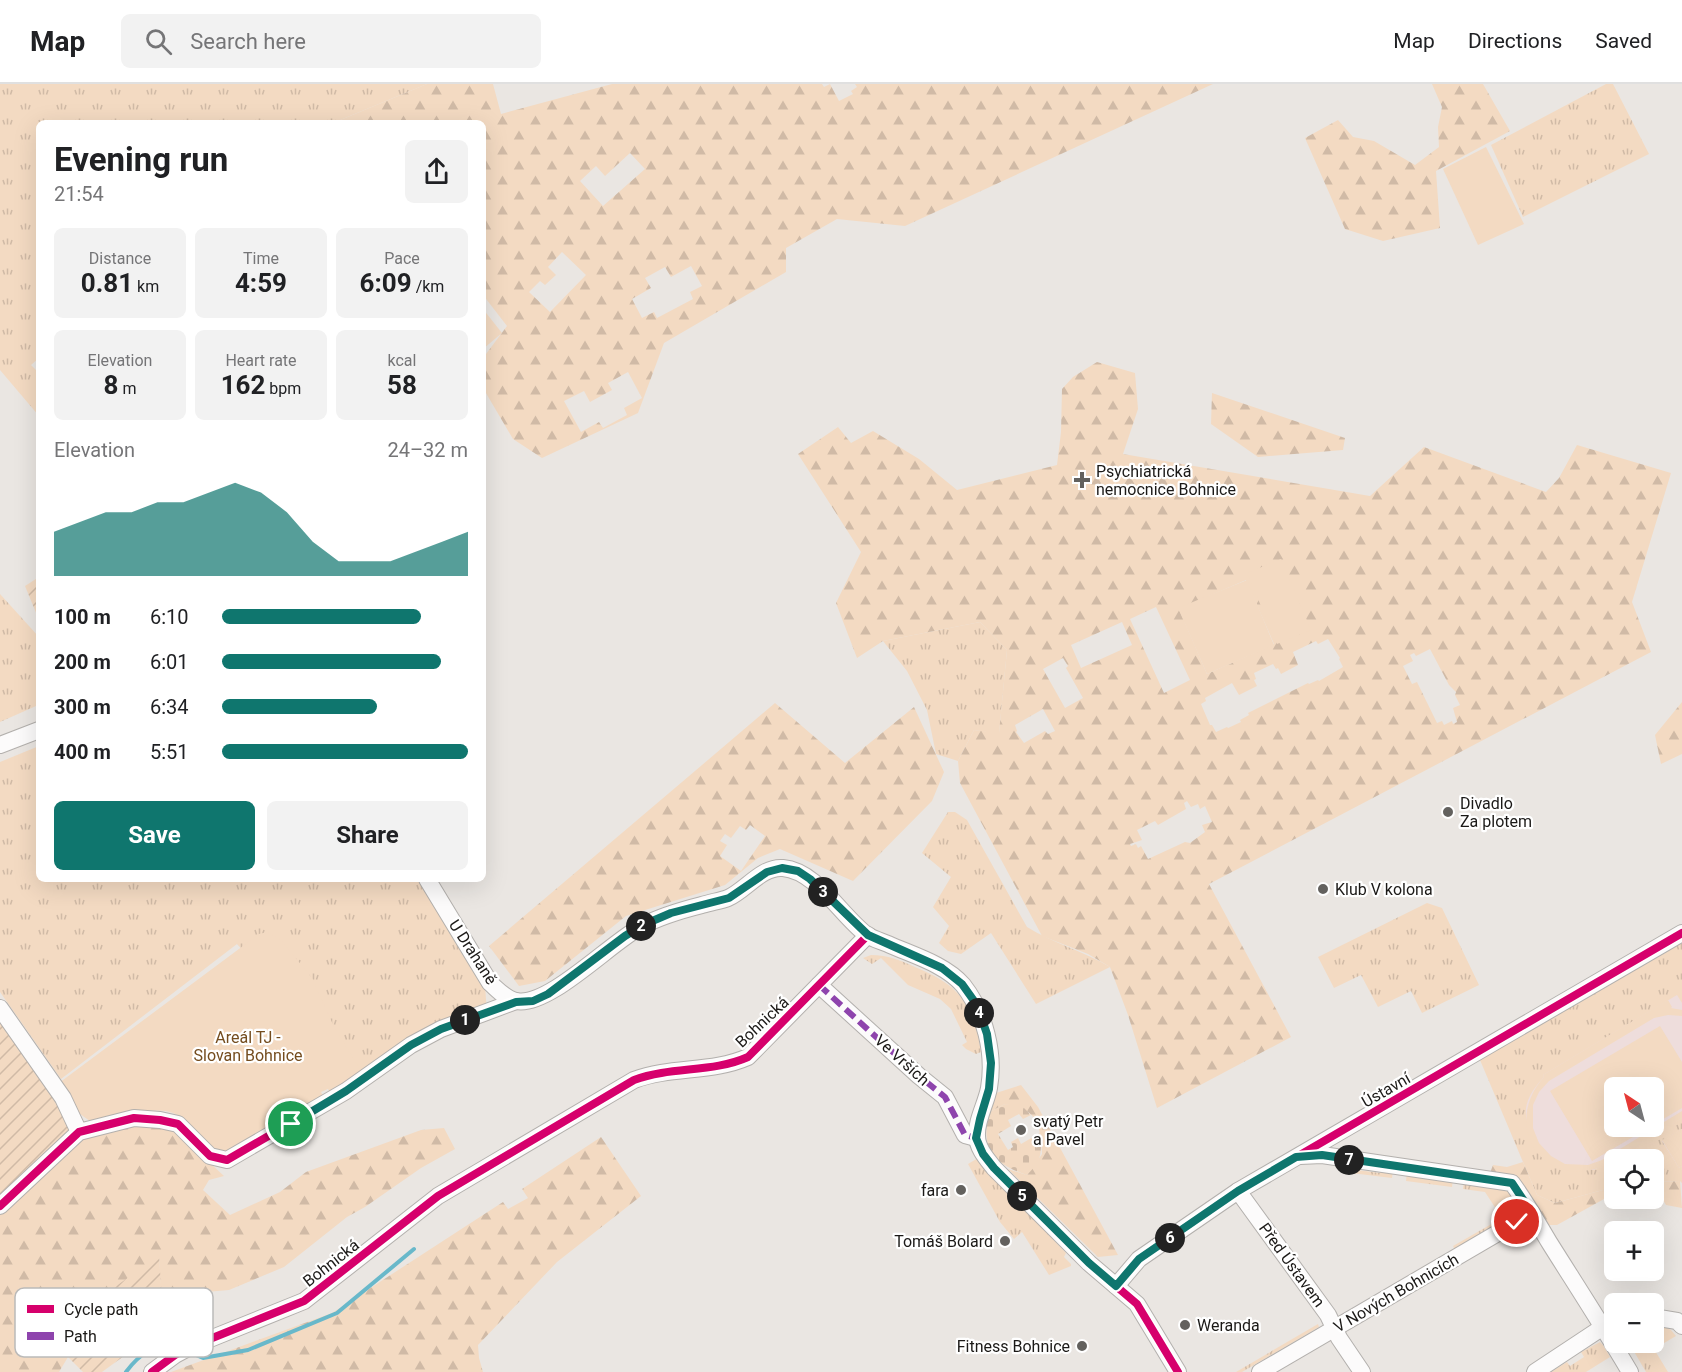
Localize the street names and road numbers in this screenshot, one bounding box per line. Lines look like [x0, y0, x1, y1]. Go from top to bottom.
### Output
street label: U Drahaně [445, 916, 501, 988]
street label: Bohnická [731, 993, 793, 1051]
street label: Ve Vrších [871, 1030, 933, 1090]
street label: Ústavní [1358, 1068, 1415, 1111]
street label: Před Ústavem [1255, 1219, 1329, 1311]
street label: Bohnická [299, 1235, 363, 1291]
street label: V Nových Bohnicích [1330, 1249, 1462, 1337]

